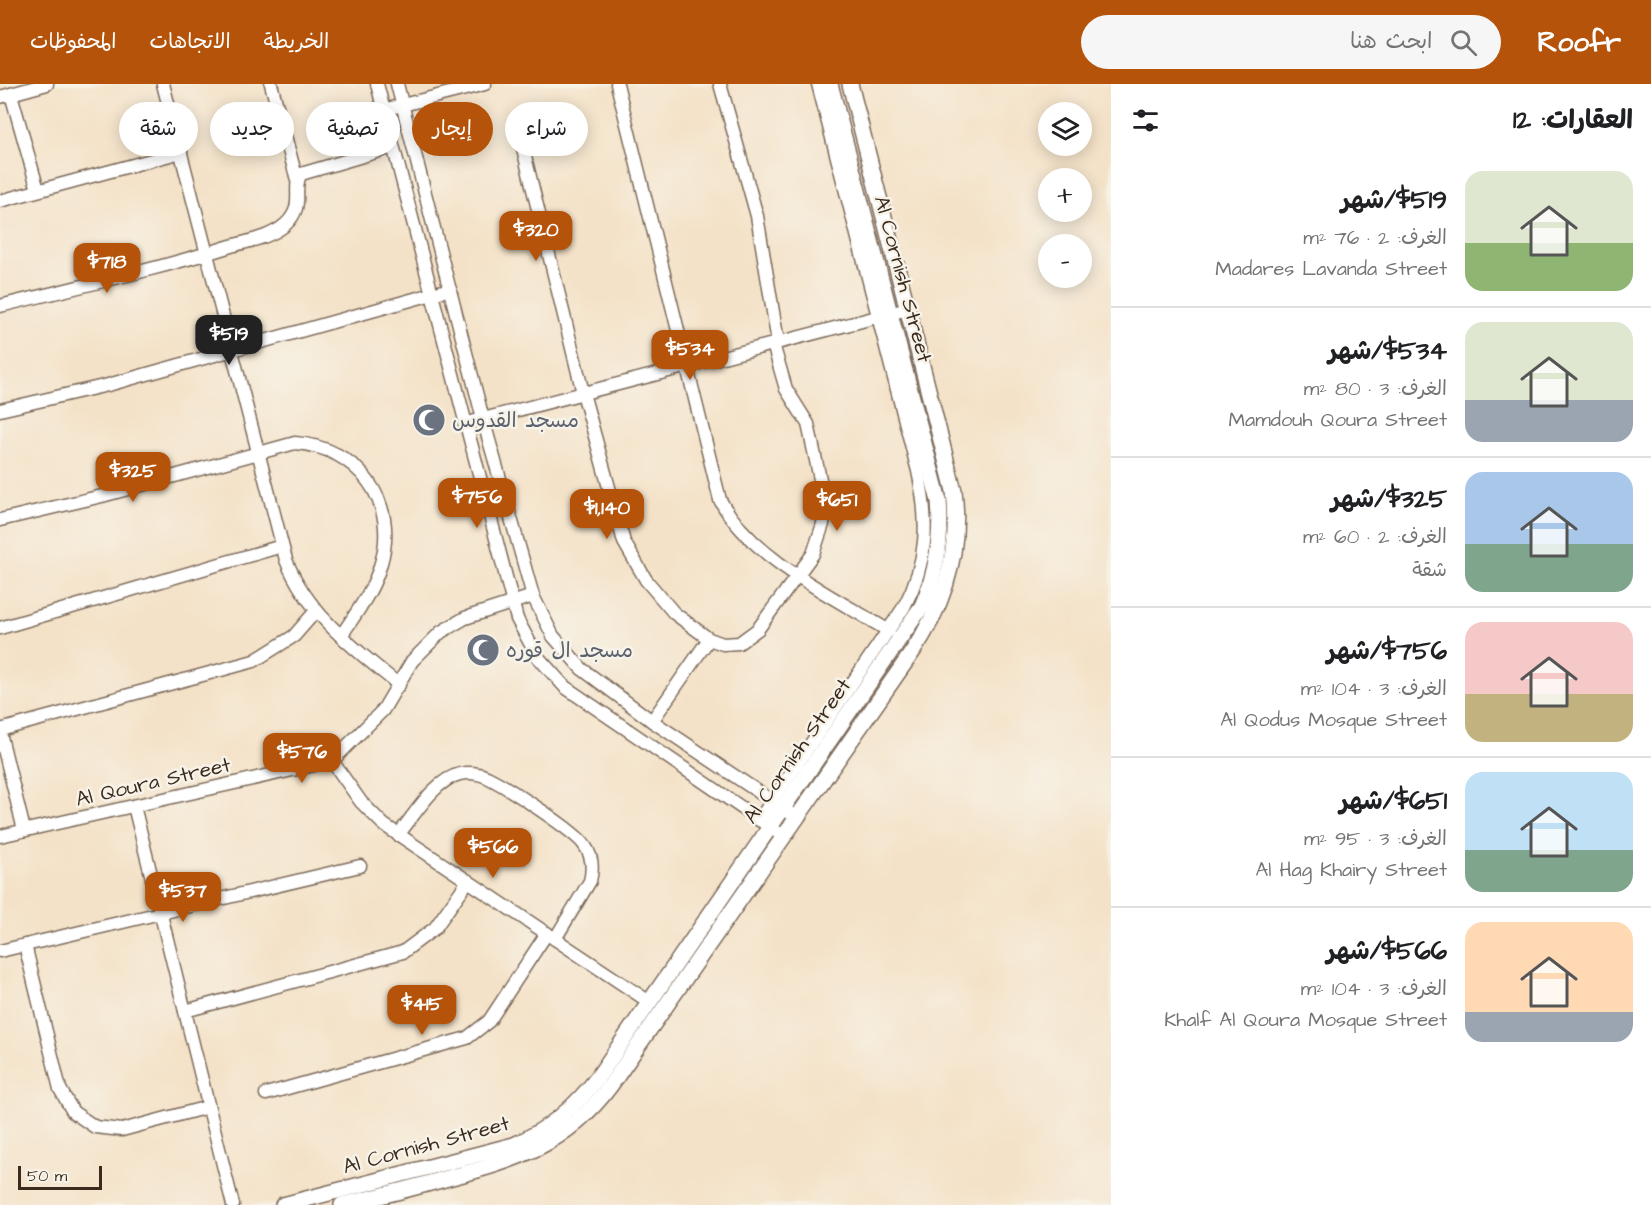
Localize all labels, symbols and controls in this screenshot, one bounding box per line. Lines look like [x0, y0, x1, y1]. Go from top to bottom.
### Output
search box [1081, 15, 1501, 69]
text: Roofr [1537, 23, 1621, 62]
text: ابحث هنا [1350, 26, 1432, 57]
icon: search [1447, 26, 1480, 59]
text: المحفوظات [30, 27, 116, 56]
text: الاتجاهات [149, 27, 231, 56]
text: الخريطة [264, 27, 329, 56]
chip: شقة [119, 102, 198, 156]
chip: جديد [210, 102, 294, 156]
chip: تصفية [306, 102, 400, 156]
chip: إيجار [412, 102, 493, 156]
chip: شراء [505, 102, 588, 156]
map controls [1038, 102, 1092, 288]
button: layers [1038, 102, 1092, 156]
text: العقارات: 12 [1513, 102, 1633, 138]
icon: filters [1129, 104, 1162, 137]
button: + [1038, 168, 1092, 222]
text: $519/شهر [1341, 182, 1447, 218]
street label: Al Cornish Street [867, 193, 939, 366]
icon: home [1513, 195, 1585, 267]
pin: $320 [500, 211, 572, 262]
text: $320 [513, 216, 559, 244]
text: الغرف: 2 · 76 m² [1303, 224, 1447, 252]
button: − [1038, 234, 1092, 288]
pin: $718 [71, 243, 143, 294]
text: $718 [88, 248, 126, 276]
text: Madares Lavanda Street [1215, 255, 1447, 283]
pin: $519 [193, 315, 265, 366]
text: $519 [209, 320, 249, 348]
pin: $534 [654, 330, 726, 381]
text: $534/شهر [1328, 333, 1447, 369]
text: $534 [665, 335, 715, 363]
icon: home [1513, 346, 1585, 418]
text: الغرف: 3 · 80 m² [1304, 375, 1447, 403]
mosque icon: مسجد القدوس [411, 402, 447, 438]
place label: مسجد القدوس [452, 406, 579, 435]
text: Mamdouh Qoura Street [1229, 406, 1447, 434]
pin: $325 [97, 452, 169, 503]
text: $325 [110, 457, 156, 485]
pin: $756 [441, 478, 513, 529]
pin: $651 [801, 481, 873, 532]
text: $325/شهر [1331, 481, 1447, 517]
text: $756 [452, 483, 502, 511]
text: $651 [817, 486, 857, 514]
pin: $1,140 [558, 489, 656, 540]
text: $1,140 [584, 494, 630, 522]
icon: home [1513, 496, 1585, 568]
text: الغرف: 2 · 60 m² [1303, 523, 1447, 551]
text: شقة [1412, 556, 1447, 584]
mosque icon: مسجد ال قوره [465, 632, 501, 668]
text: $756/شهر [1327, 633, 1447, 669]
place label: مسجد ال قوره [506, 636, 633, 665]
icon: home [1513, 646, 1585, 718]
street label: Al Cornish Street [736, 672, 858, 829]
text: الغرف: 3 · 104 m² [1301, 675, 1447, 703]
text: Al Qodus Mosque Street [1220, 706, 1447, 734]
pin: $576 [266, 733, 338, 784]
text: $576 [277, 738, 327, 766]
street label: Al Qoura Street [73, 750, 234, 814]
text: $651/شهر [1339, 783, 1447, 819]
icon: home [1513, 796, 1585, 868]
text: الغرف: 3 · 95 m² [1304, 825, 1447, 853]
pin: $566 [457, 828, 529, 879]
text: $566 [468, 833, 518, 861]
text: Al Hag Khairy Street [1255, 856, 1447, 884]
pin: $537 [147, 872, 219, 923]
text: $537 [159, 877, 207, 905]
text: $566/شهر [1326, 933, 1447, 969]
icon: home [1513, 946, 1585, 1018]
text: الغرف: 3 · 104 m² [1301, 975, 1447, 1003]
pin: $415 [386, 985, 458, 1036]
text: $415 [401, 990, 443, 1018]
text: Khalf Al Qoura Mosque Street [1164, 1006, 1447, 1034]
street label: Al Cornish Street [340, 1109, 513, 1181]
scale bar [18, 1163, 102, 1190]
text: 50 m [27, 1165, 67, 1187]

